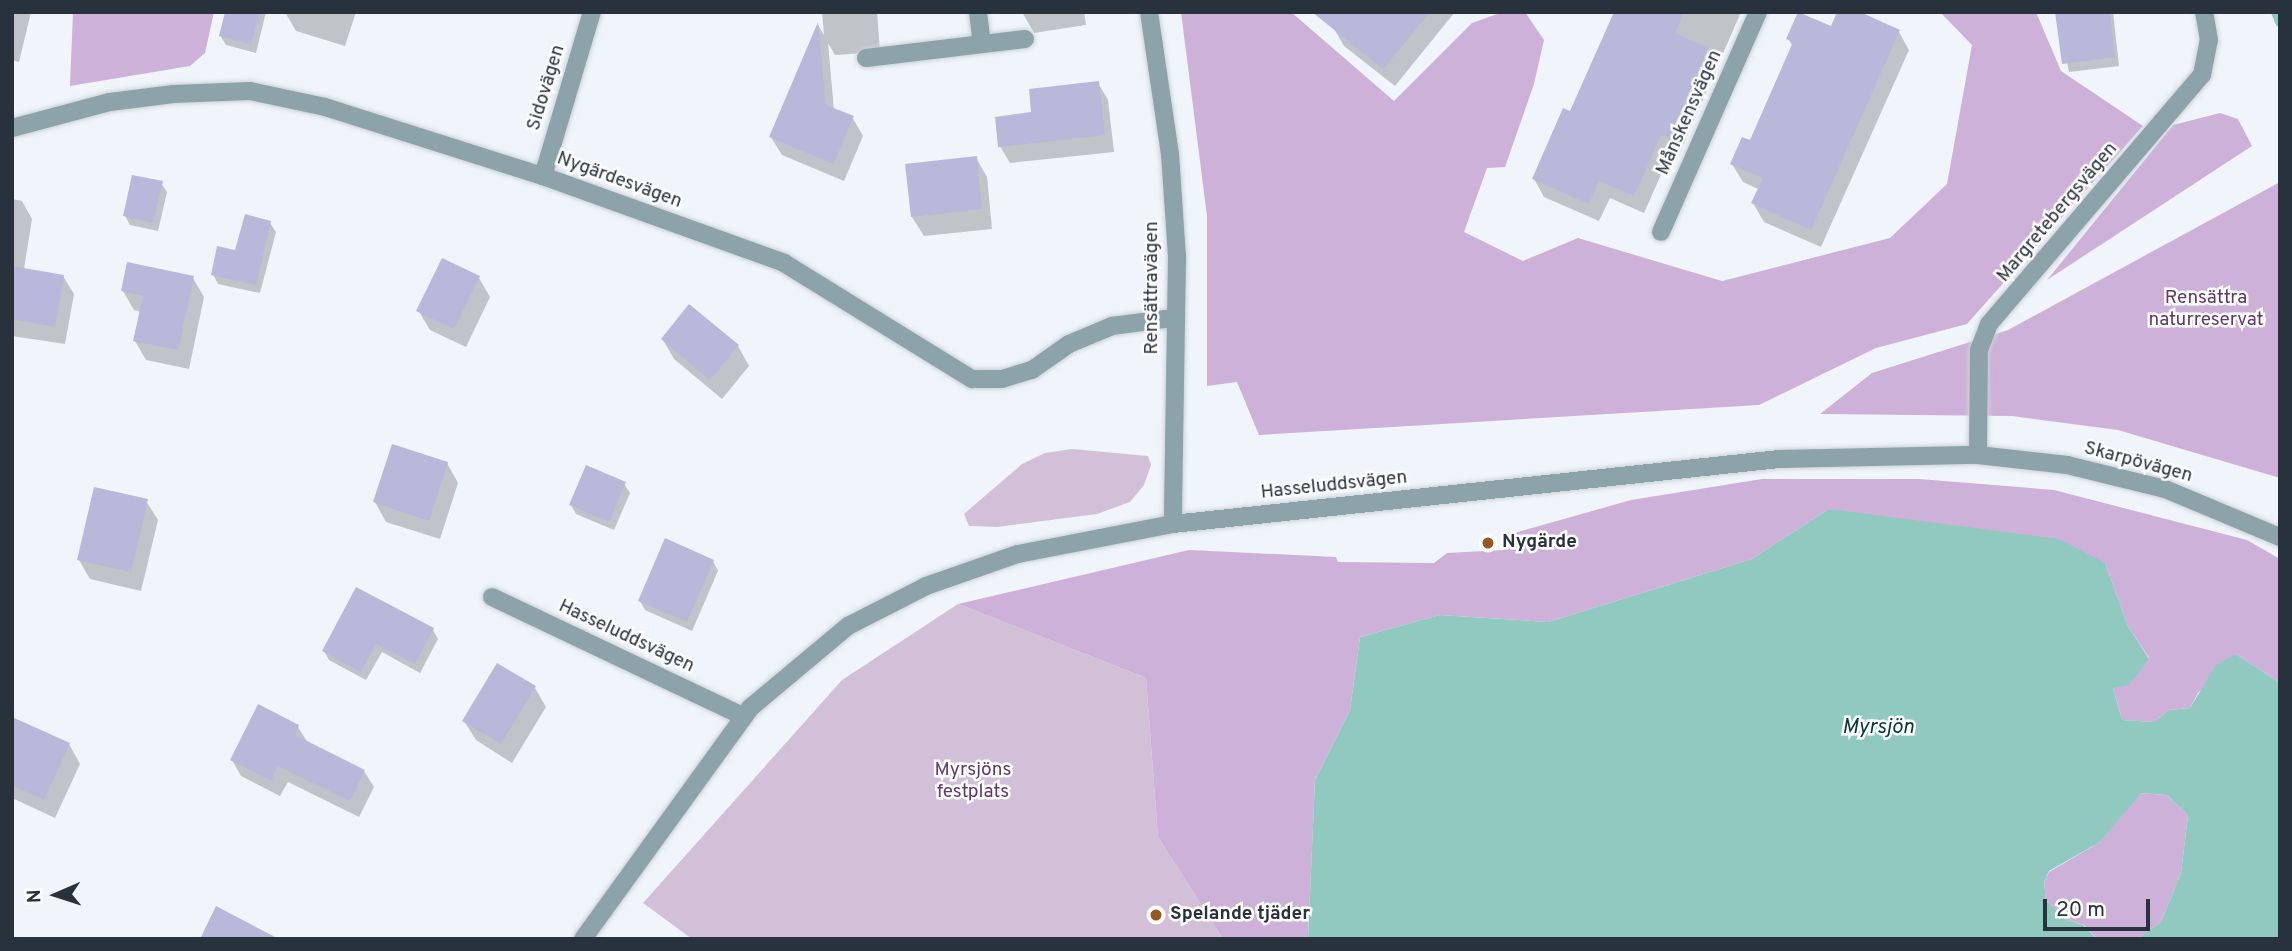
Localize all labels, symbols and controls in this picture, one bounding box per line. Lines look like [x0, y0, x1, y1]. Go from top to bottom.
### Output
street label: Sidovägen [523, 42, 571, 134]
street label: Månskensvägen [1652, 47, 1728, 179]
street label: Margretebergsvägen [1993, 138, 2123, 288]
street label: Nygärdesvägen [553, 148, 685, 214]
street label: Rensättravägen [1142, 221, 1164, 355]
park label: Rensättra naturreservat [2148, 288, 2264, 332]
street label: Skarpövägen [2081, 438, 2195, 488]
street label: Hasseluddsvägen [1260, 467, 1408, 505]
place label: Nygärde [1502, 532, 1577, 554]
marker: Nygärde [1480, 535, 1496, 551]
street label: Hasseluddsvägen [555, 596, 697, 678]
water label: Myrsjön [1842, 715, 1914, 741]
park label: Myrsjöns festplats [935, 760, 1011, 804]
north arrow [21, 860, 91, 930]
scale bar [2047, 884, 2154, 928]
text: N [23, 889, 47, 904]
text: 20 m [2056, 897, 2105, 924]
place label: Spelande tjäder [1170, 904, 1310, 926]
marker: Spelande tjäder [1148, 907, 1164, 923]

